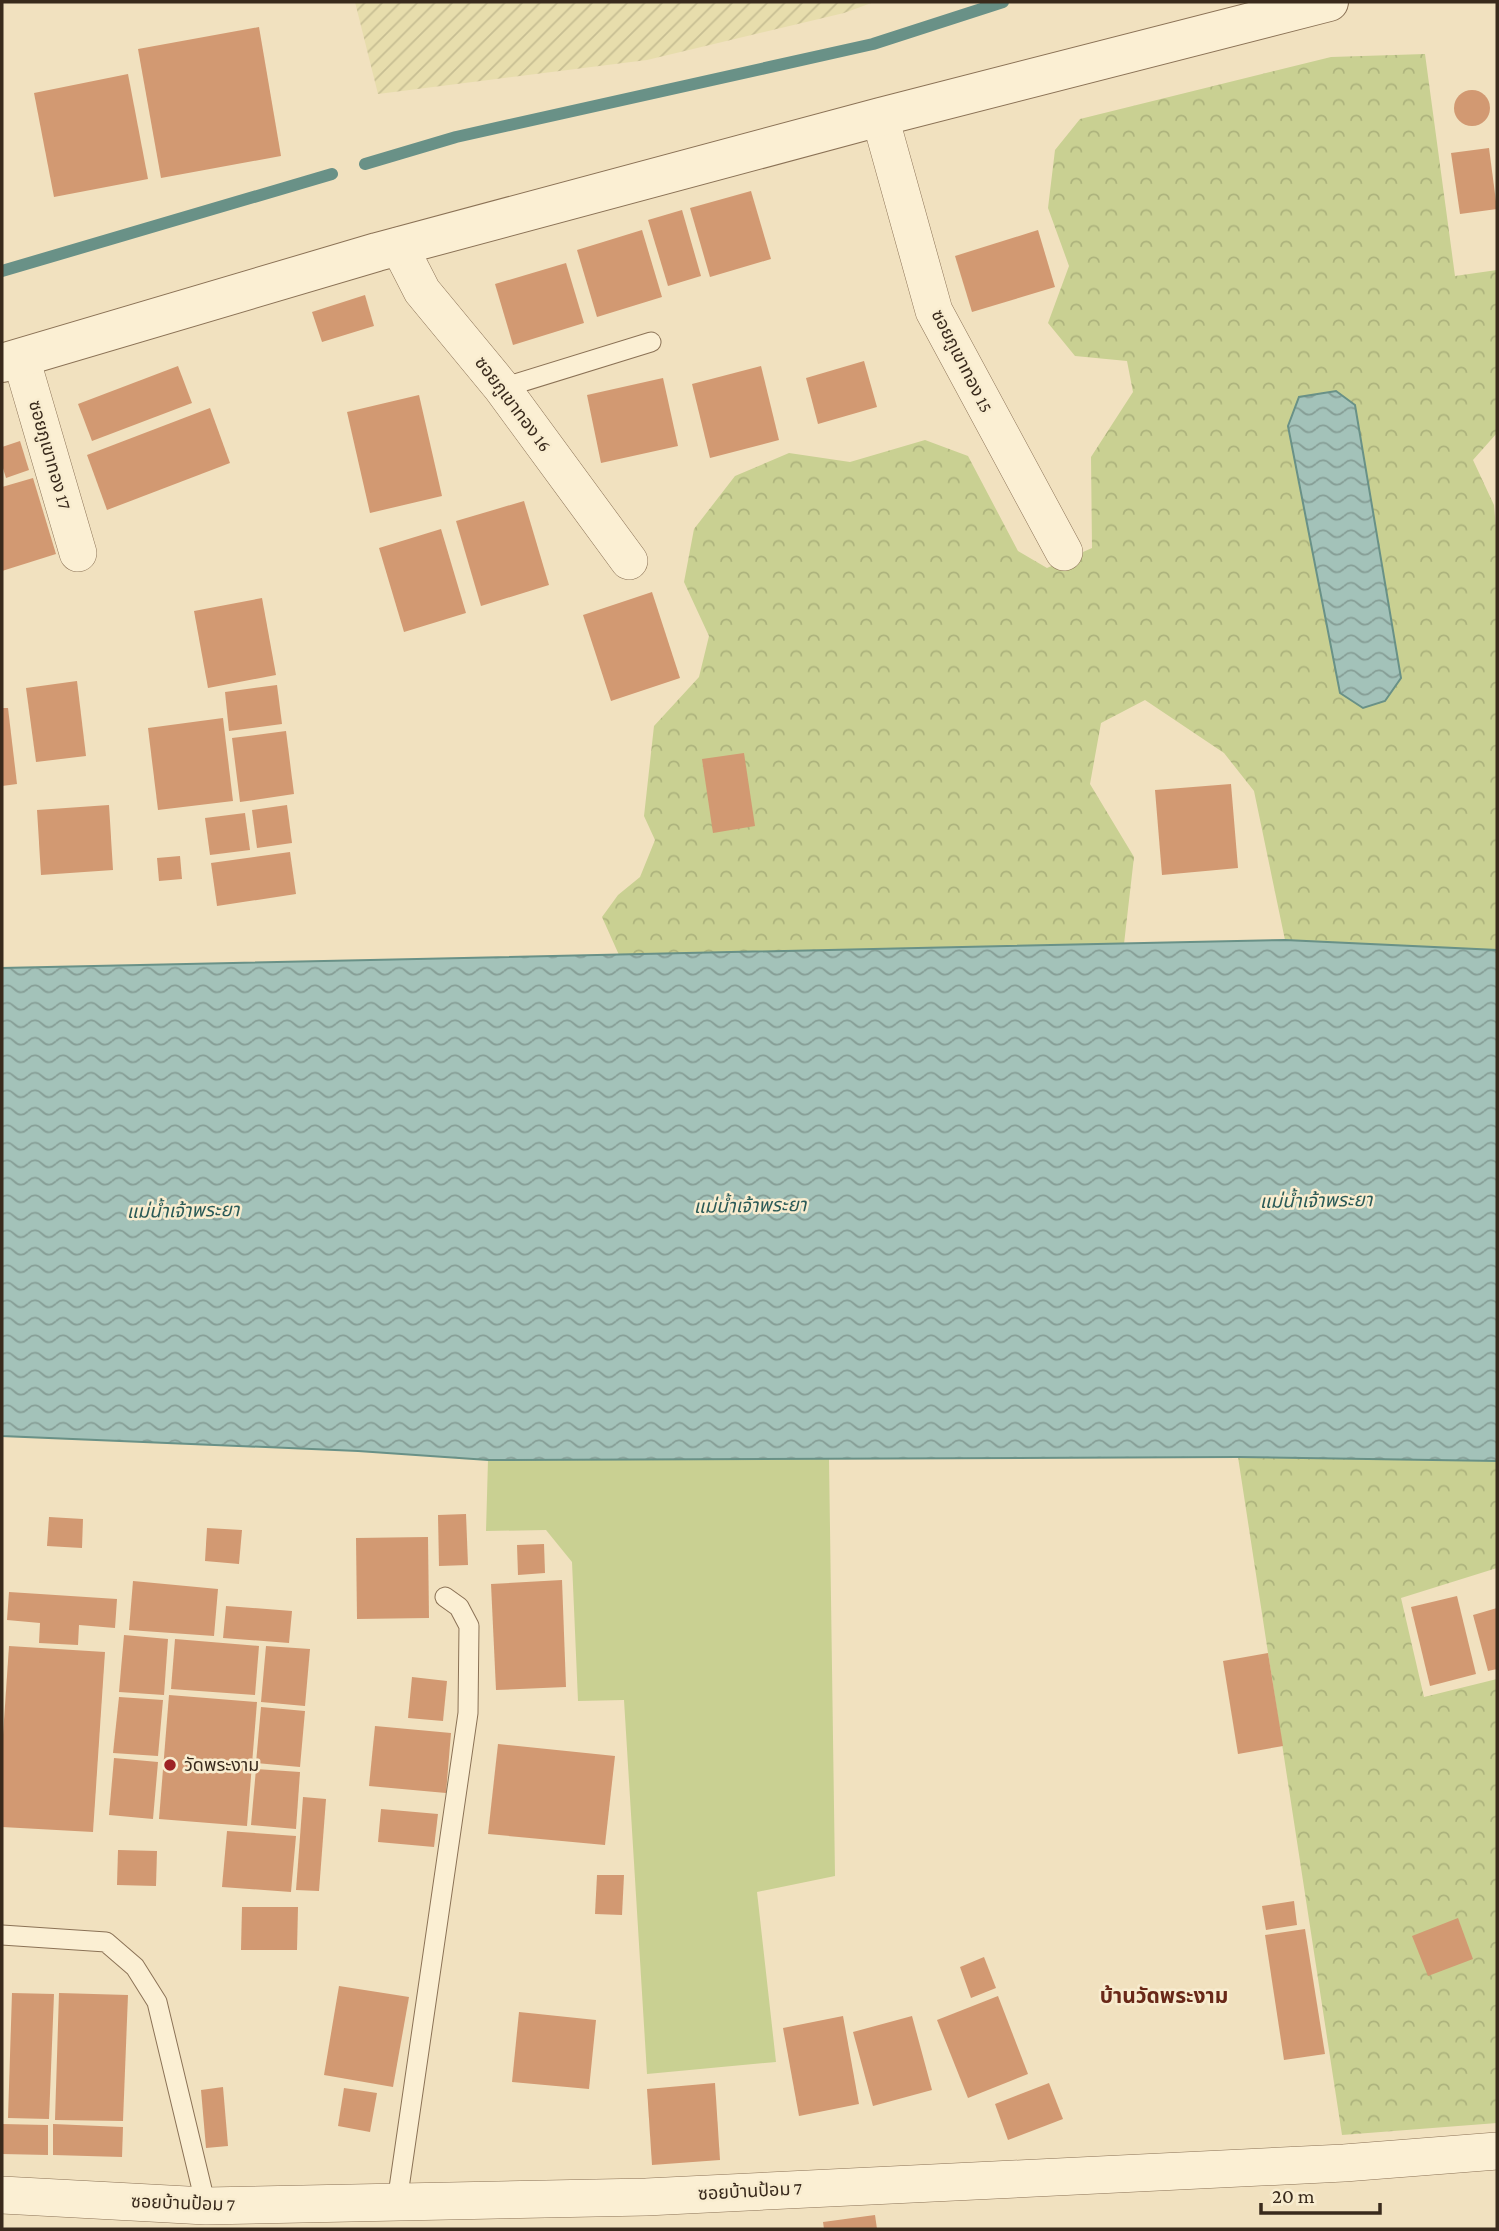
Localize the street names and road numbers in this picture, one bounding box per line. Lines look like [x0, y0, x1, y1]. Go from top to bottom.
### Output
street label: ซอยภูเขาทอง 15 [926, 306, 997, 417]
street label: ซอยภูเขาทอง 16 [469, 353, 555, 457]
street label: ซอยภูเขาทอง 17 [23, 398, 75, 512]
street label: ซอยบ้านป้อม 7 [697, 2178, 803, 2204]
street label: ซอยบ้านป้อม 7 [131, 2191, 235, 2215]

